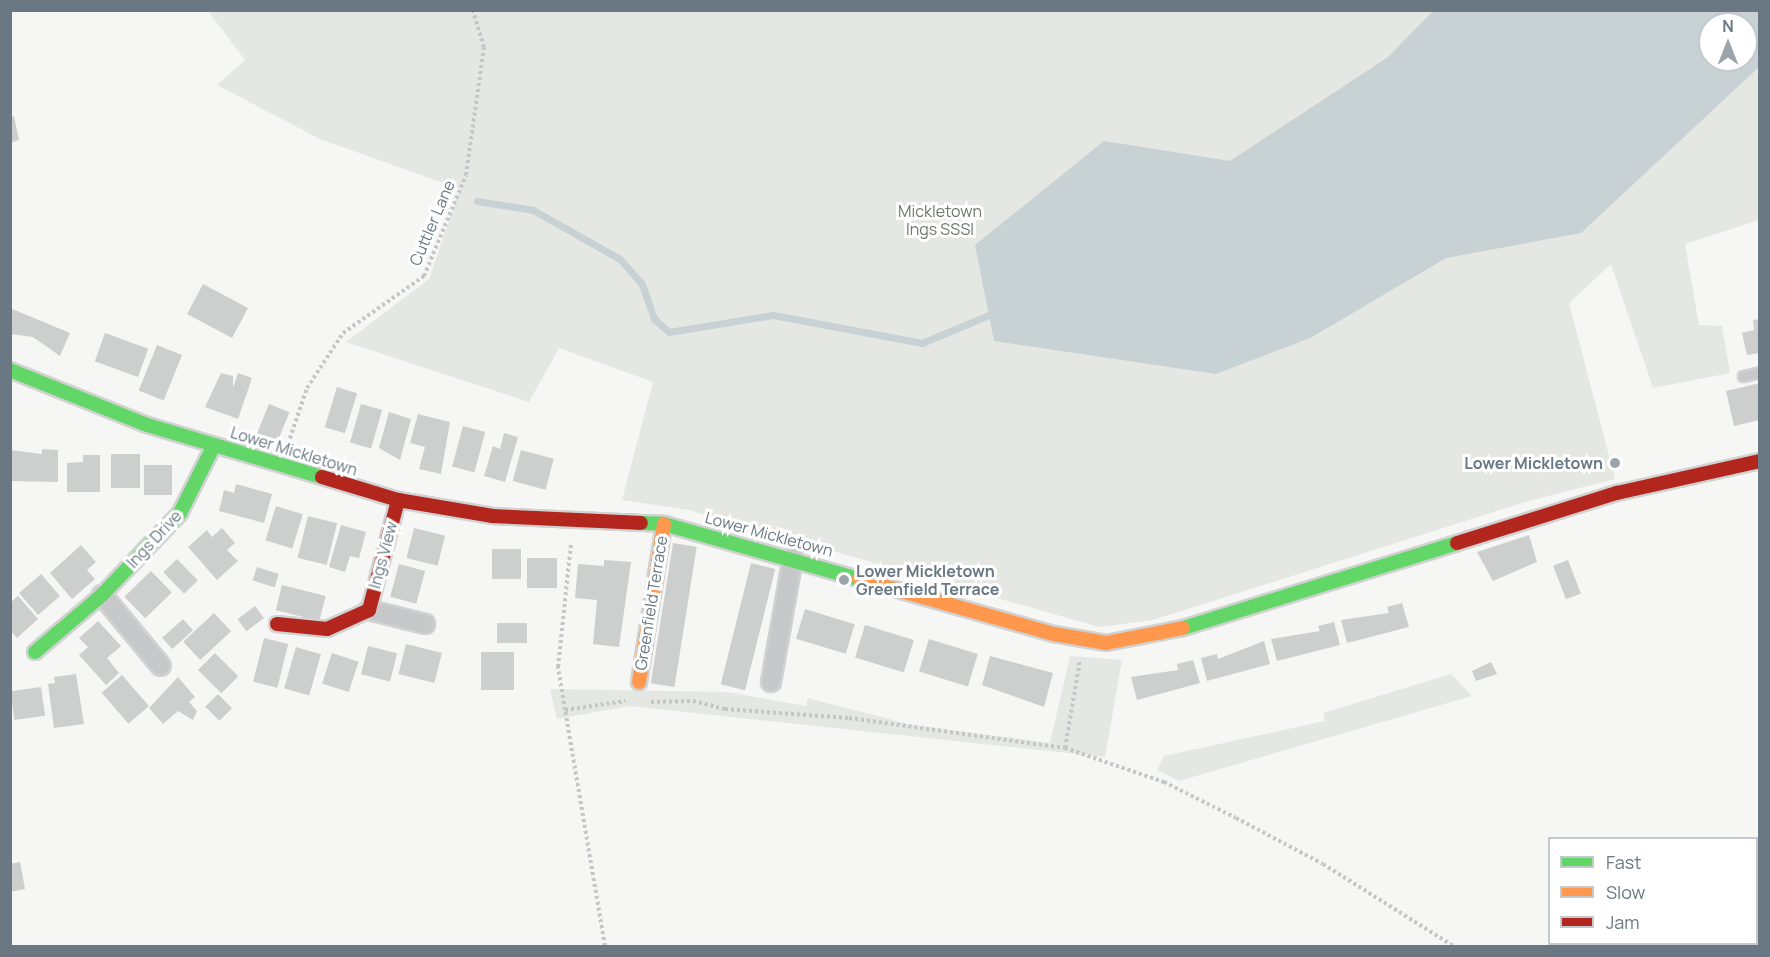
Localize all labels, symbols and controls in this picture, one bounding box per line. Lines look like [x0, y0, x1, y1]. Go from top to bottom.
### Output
north arrow [1698, 12, 1758, 72]
text: N [1722, 15, 1734, 37]
street label: Cuttler Lane [405, 177, 459, 269]
park label: Mickletown Ings SSSI [898, 201, 982, 239]
street label: Lower Mickletown [228, 423, 360, 479]
place label: Lower Mickletown [1464, 453, 1603, 473]
marker: Lower Mickletown [1608, 456, 1622, 470]
street label: Ings Drive [123, 506, 185, 572]
street label: Lower Mickletown [703, 508, 835, 560]
street label: Ings View [365, 519, 401, 591]
street label: Greenfield Terrace [631, 534, 671, 672]
place label: Lower Mickletown Greenfield Terrace [856, 561, 999, 599]
marker: Lower Mickletown Greenfield Terrace [837, 573, 851, 587]
legend [1548, 837, 1758, 945]
text: Fast [1606, 850, 1641, 874]
text: Slow [1606, 880, 1645, 904]
text: Jam [1606, 910, 1640, 934]

